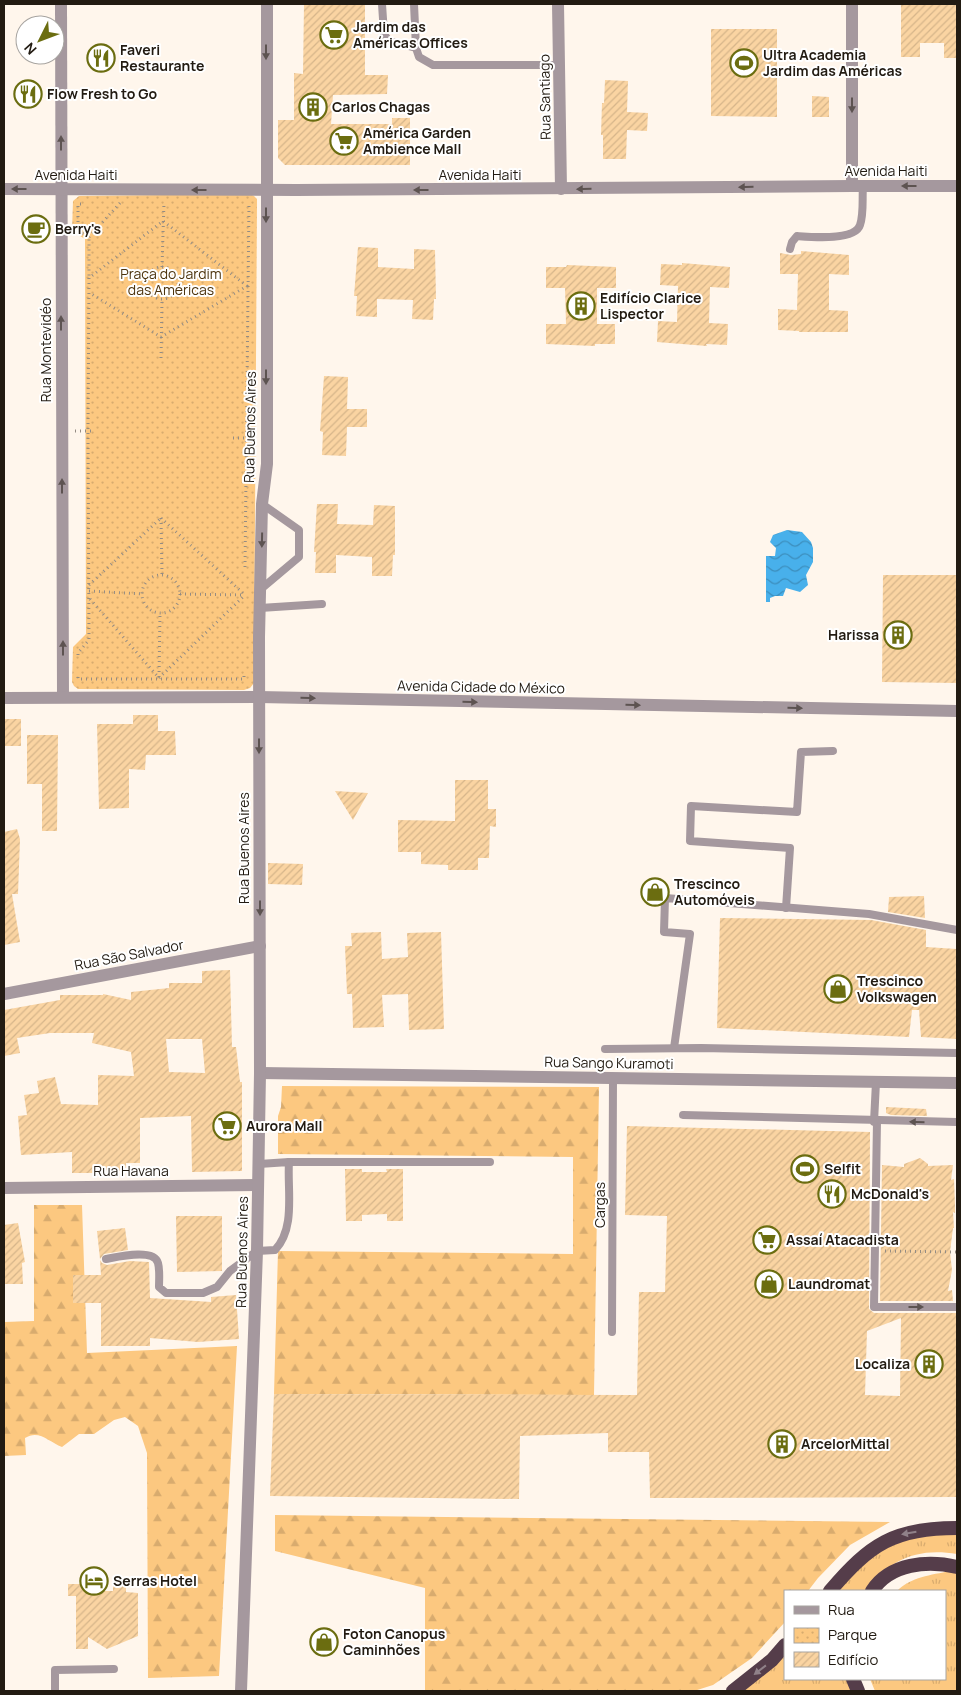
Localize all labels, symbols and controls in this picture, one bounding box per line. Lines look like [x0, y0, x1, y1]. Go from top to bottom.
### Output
north arrow [15, 15, 65, 65]
place label: Jardim das Américas Offices [353, 17, 468, 52]
supermarket icon: Jardim das Américas Offices [319, 20, 349, 50]
text: N [20, 39, 40, 59]
place label: Faveri Restaurante [120, 40, 204, 75]
restaurant icon: Faveri Restaurante [86, 43, 116, 73]
one-way arrow [262, 45, 270, 61]
place label: Ultra Academia Jardim das Américas [763, 45, 902, 80]
sports icon: Ultra Academia Jardim das Américas [729, 48, 759, 78]
street label: Rua Santiago [534, 54, 555, 140]
restaurant icon: Flow Fresh to Go [13, 79, 43, 109]
place label: Flow Fresh to Go [47, 84, 157, 103]
building icon: Carlos Chagas [298, 92, 328, 122]
place label: Carlos Chagas [332, 97, 431, 116]
one-way arrow [848, 97, 856, 113]
place label: América Garden Ambience Mall [363, 123, 471, 158]
supermarket icon: América Garden Ambience Mall [329, 126, 359, 156]
one-way arrow [57, 135, 65, 151]
street label: Avenida Haiti [844, 161, 928, 180]
street label: Avenida Haiti [34, 165, 118, 184]
street label: Avenida Haiti [438, 165, 522, 184]
one-way arrow [900, 182, 916, 190]
one-way arrow [738, 183, 754, 191]
one-way arrow [11, 185, 27, 193]
one-way arrow [575, 185, 591, 193]
one-way arrow [191, 186, 207, 194]
one-way arrow [413, 186, 429, 194]
one-way arrow [262, 207, 270, 223]
cafe icon: Berry's [21, 214, 51, 244]
place label: Berry's [55, 219, 102, 238]
park label: Praça do Jardim das Américas [120, 264, 222, 299]
place label: Edifício Clarice Lispector [600, 288, 702, 323]
building icon: Edifício Clarice Lispector [566, 291, 596, 321]
street label: Rua Montevidéo [36, 298, 55, 402]
one-way arrow [57, 315, 65, 331]
one-way arrow [262, 370, 270, 386]
street label: Rua Buenos Aires [239, 371, 260, 483]
one-way arrow [58, 477, 66, 493]
one-way arrow [258, 532, 266, 548]
building icon: Harissa [883, 620, 913, 650]
place label: Harissa [828, 625, 879, 644]
one-way arrow [59, 640, 67, 656]
street label: Avenida Cidade do México [397, 676, 565, 697]
one-way arrow [300, 694, 316, 702]
one-way arrow [462, 698, 478, 706]
one-way arrow [625, 702, 641, 710]
one-way arrow [787, 704, 803, 712]
one-way arrow [255, 738, 263, 754]
street label: Rua Buenos Aires [234, 792, 253, 904]
place label: Trescinco Automóveis [674, 874, 755, 909]
shop icon: Trescinco Automóveis [640, 877, 670, 907]
one-way arrow [256, 901, 264, 917]
street label: Rua São Salvador [73, 935, 185, 974]
place label: Trescinco Volkswagen [857, 971, 937, 1006]
shop icon: Trescinco Volkswagen [823, 974, 853, 1004]
street label: Rua Sango Kuramoti [544, 1052, 674, 1073]
supermarket icon: Aurora Mall [212, 1111, 242, 1141]
place label: Aurora Mall [246, 1116, 322, 1135]
one-way arrow [909, 1118, 925, 1126]
sports icon: Selfit [790, 1154, 820, 1184]
place label: Selfit [824, 1159, 861, 1178]
street label: Rua Havana [93, 1161, 169, 1180]
restaurant icon: McDonald's [817, 1179, 847, 1209]
street label: Cargas [590, 1182, 609, 1228]
place label: McDonald's [851, 1184, 929, 1203]
street label: Rua Buenos Aires [231, 1196, 252, 1308]
supermarket icon: Assaí Atacadista [752, 1225, 782, 1255]
place label: Assaí Atacadista [786, 1230, 899, 1249]
shop icon: Laundromat [754, 1269, 784, 1299]
place label: Laundromat [788, 1274, 870, 1293]
one-way arrow [908, 1303, 924, 1311]
building icon: Localiza [914, 1349, 944, 1379]
place label: Localiza [855, 1354, 910, 1373]
building icon: ArcelorMittal [767, 1429, 797, 1459]
place label: ArcelorMittal [801, 1434, 889, 1453]
one-way arrow [900, 1529, 916, 1537]
hotel icon: Serras Hotel [79, 1566, 109, 1596]
place label: Serras Hotel [113, 1571, 197, 1590]
legend [784, 1590, 946, 1680]
text: Rua [828, 1599, 855, 1620]
place label: Foton Canopus Caminhões [343, 1624, 446, 1659]
text: Parque [828, 1624, 877, 1645]
shop icon: Foton Canopus Caminhões [309, 1627, 339, 1657]
text: Edifício [828, 1649, 879, 1670]
one-way arrow [754, 1664, 767, 1675]

